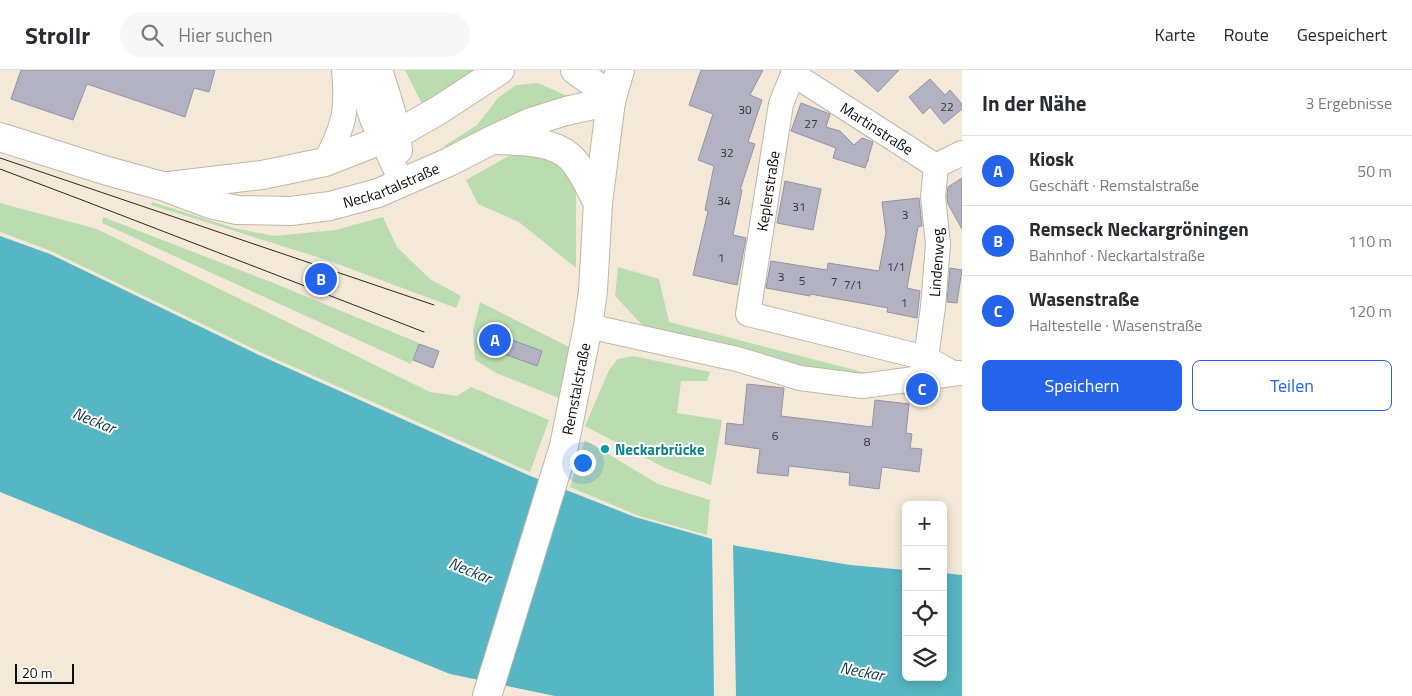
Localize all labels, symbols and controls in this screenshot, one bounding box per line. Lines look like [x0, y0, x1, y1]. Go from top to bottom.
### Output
search box [120, 12, 470, 57]
text: Strollr [25, 17, 90, 53]
text: Hier suchen [178, 20, 273, 49]
icon: search [138, 21, 166, 49]
text: Karte [1154, 21, 1195, 48]
text: Route [1223, 21, 1269, 48]
text: Gespeichert [1297, 21, 1387, 48]
text: In der Nähe [982, 87, 1087, 119]
text: 3 Ergebnisse [1305, 91, 1392, 115]
street label: Martinstraße [836, 96, 918, 160]
house number: 22 [940, 97, 954, 116]
house number: 30 [738, 100, 752, 119]
house number: 27 [804, 114, 818, 133]
house number: 32 [720, 143, 734, 162]
text: Kiosk [1029, 144, 1074, 173]
street label: Keplerstraße [750, 149, 786, 233]
street label: Neckartalstraße [340, 156, 443, 214]
text: A [993, 159, 1003, 183]
text: 50 m [1357, 159, 1392, 183]
text: Geschäft · Remstalstraße [1029, 173, 1199, 197]
house number: 34 [717, 191, 731, 210]
house number: 31 [792, 197, 806, 216]
house number: 3 [902, 205, 908, 224]
text: Remseck Neckargröningen [1029, 214, 1249, 243]
street label: Lindenweg [922, 227, 949, 298]
text: B [993, 229, 1003, 253]
text: 110 m [1348, 229, 1392, 253]
text: Bahnhof · Neckartalstraße [1029, 243, 1205, 267]
house number: 1 [718, 248, 724, 267]
house number: 1/1 [887, 257, 905, 276]
pin: B [305, 260, 337, 298]
house number: 3 [778, 267, 784, 286]
house number: 5 [799, 271, 806, 290]
house number: 7 [831, 272, 837, 291]
house number: 7/1 [844, 275, 862, 294]
text: Wasenstraße [1029, 284, 1139, 313]
house number: 1 [901, 293, 907, 312]
text: C [994, 299, 1002, 323]
text: 120 m [1348, 299, 1392, 323]
text: Haltestelle · Wasenstraße [1029, 313, 1202, 337]
pin: A [479, 321, 511, 359]
street label: Remstalstraße [555, 341, 596, 437]
button: Speichern [982, 360, 1182, 411]
button: Teilen [1192, 360, 1392, 411]
pin: C [906, 370, 938, 408]
water label: Neckar [69, 401, 121, 440]
house number: 6 [772, 426, 779, 445]
house number: 8 [864, 432, 871, 451]
place label: Neckarbrücke [615, 438, 705, 461]
marker: Neckarbrücke [599, 443, 611, 455]
your location [570, 450, 596, 476]
map controls [902, 501, 947, 681]
button: + [902, 501, 947, 546]
button: − [902, 546, 947, 591]
water label: Neckar [445, 551, 497, 590]
button: locate [902, 591, 947, 636]
button: layers [902, 636, 947, 681]
water label: Neckar [838, 655, 888, 687]
scale bar [15, 661, 74, 684]
text: 20 m [22, 662, 52, 683]

